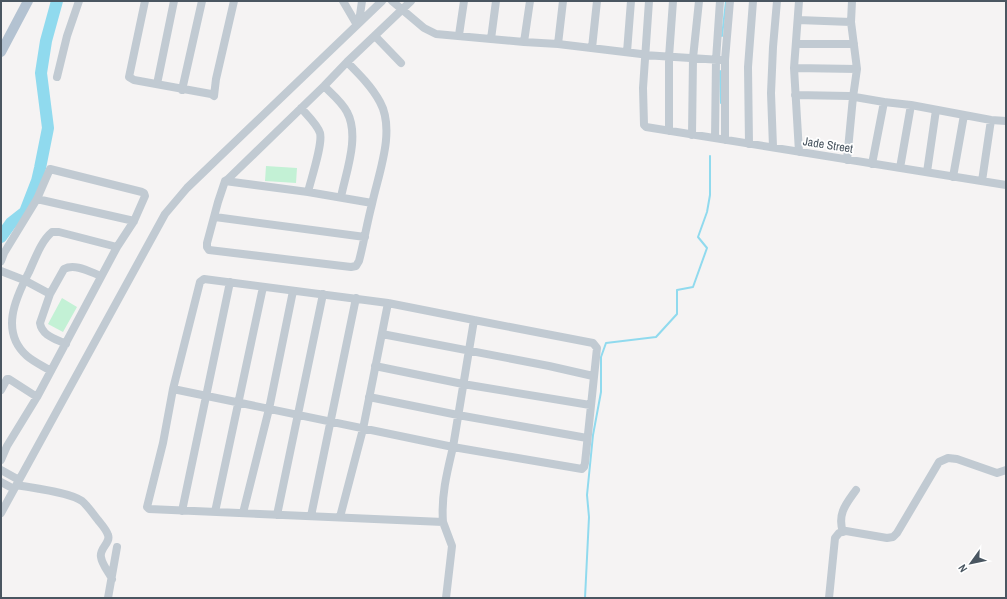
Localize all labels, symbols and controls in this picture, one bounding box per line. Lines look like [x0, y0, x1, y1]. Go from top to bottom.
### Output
street label: Jade Street [802, 133, 854, 157]
north arrow [951, 543, 991, 583]
text: N [955, 562, 970, 575]

